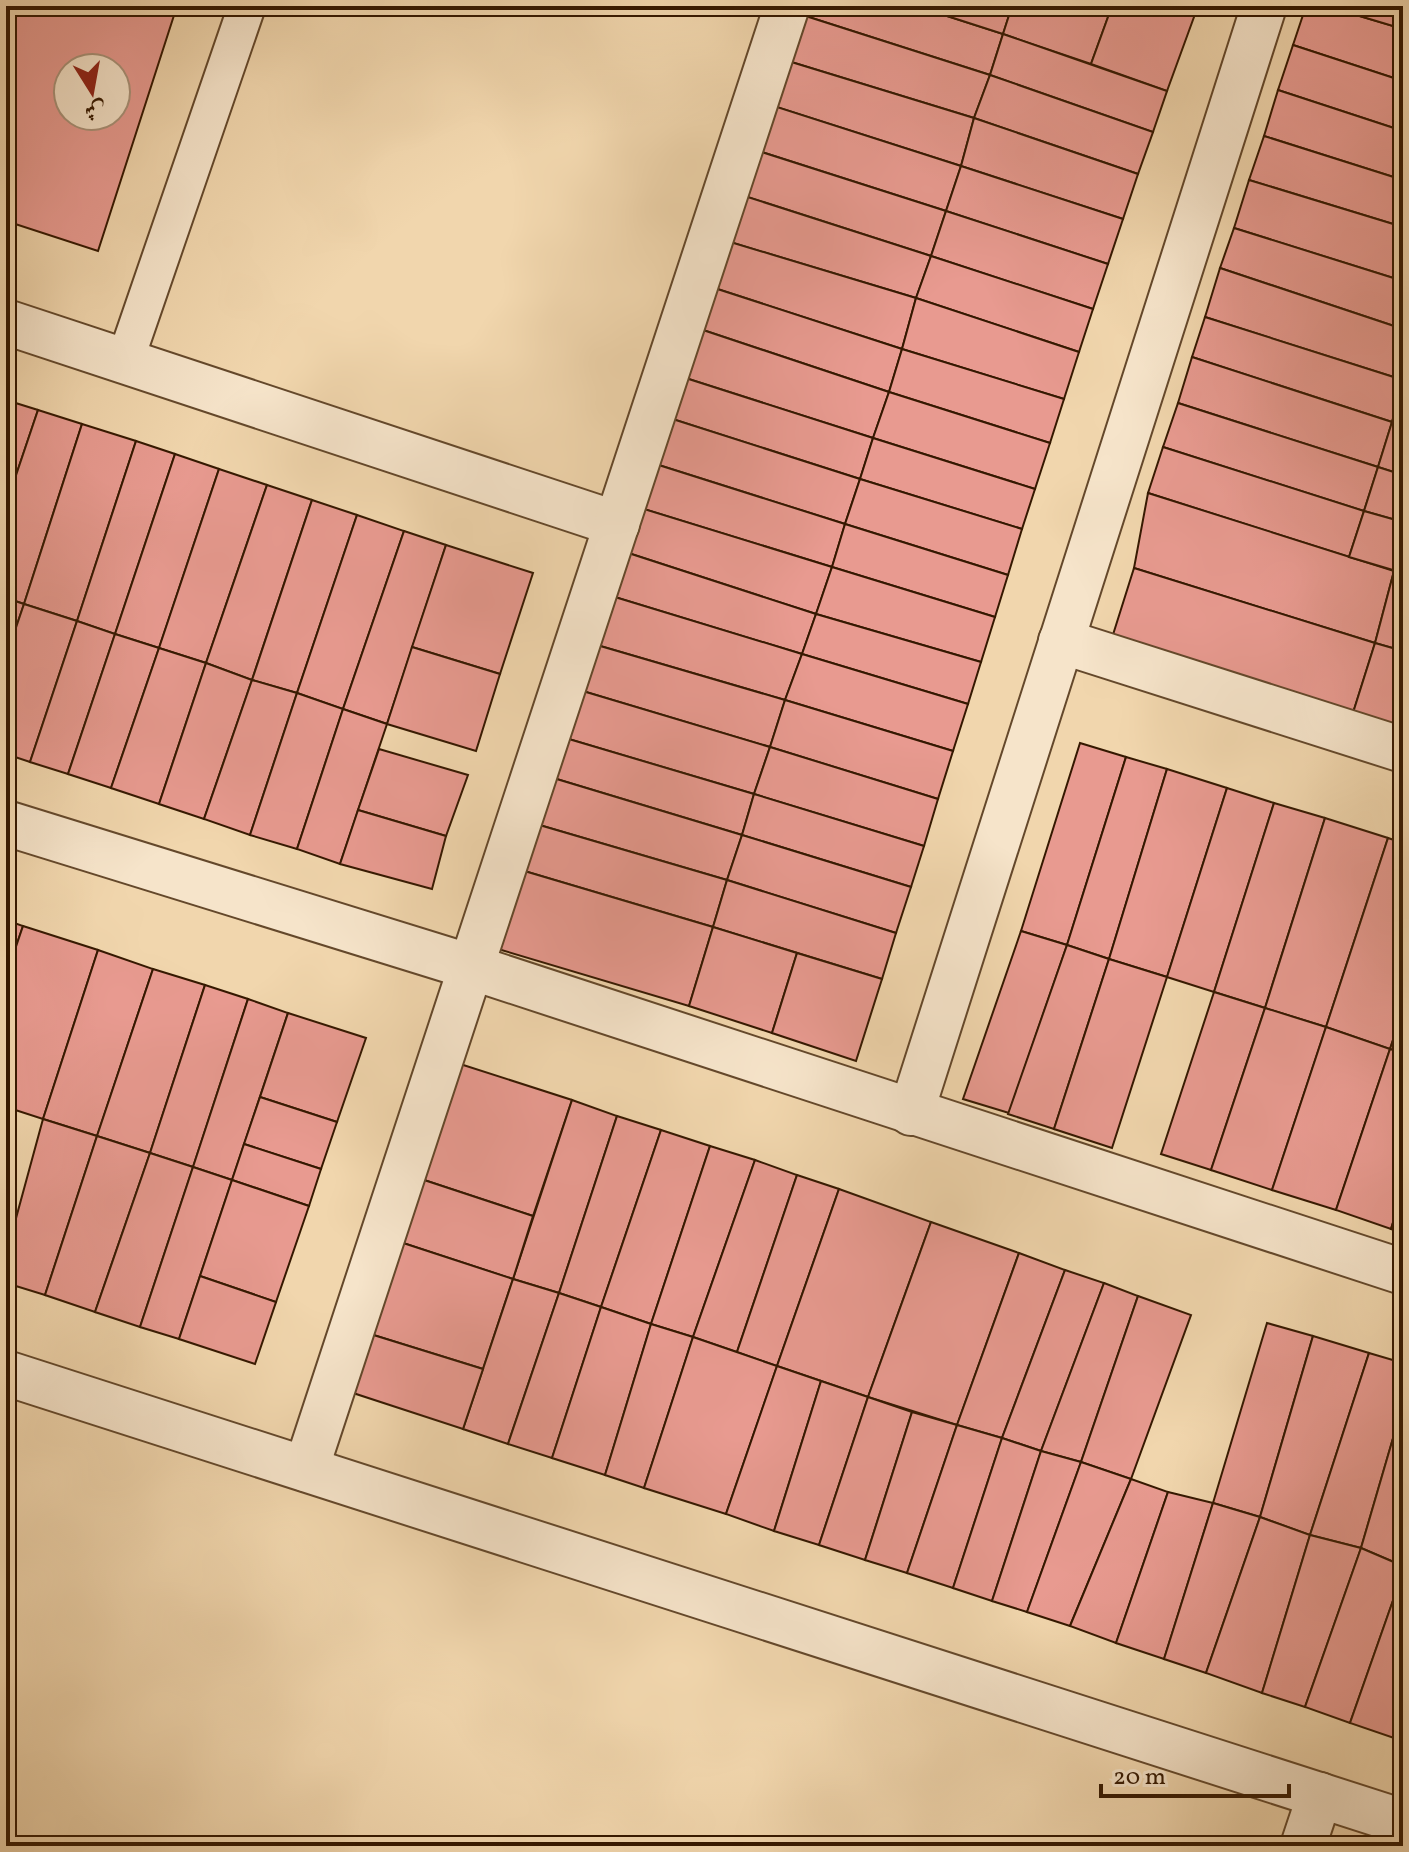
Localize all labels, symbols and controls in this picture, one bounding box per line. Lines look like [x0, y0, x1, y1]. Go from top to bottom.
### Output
north arrow [52, 52, 132, 132]
text: ش [82, 92, 109, 126]
scale bar [1101, 1748, 1289, 1798]
text: 20 m [1113, 1761, 1166, 1795]

